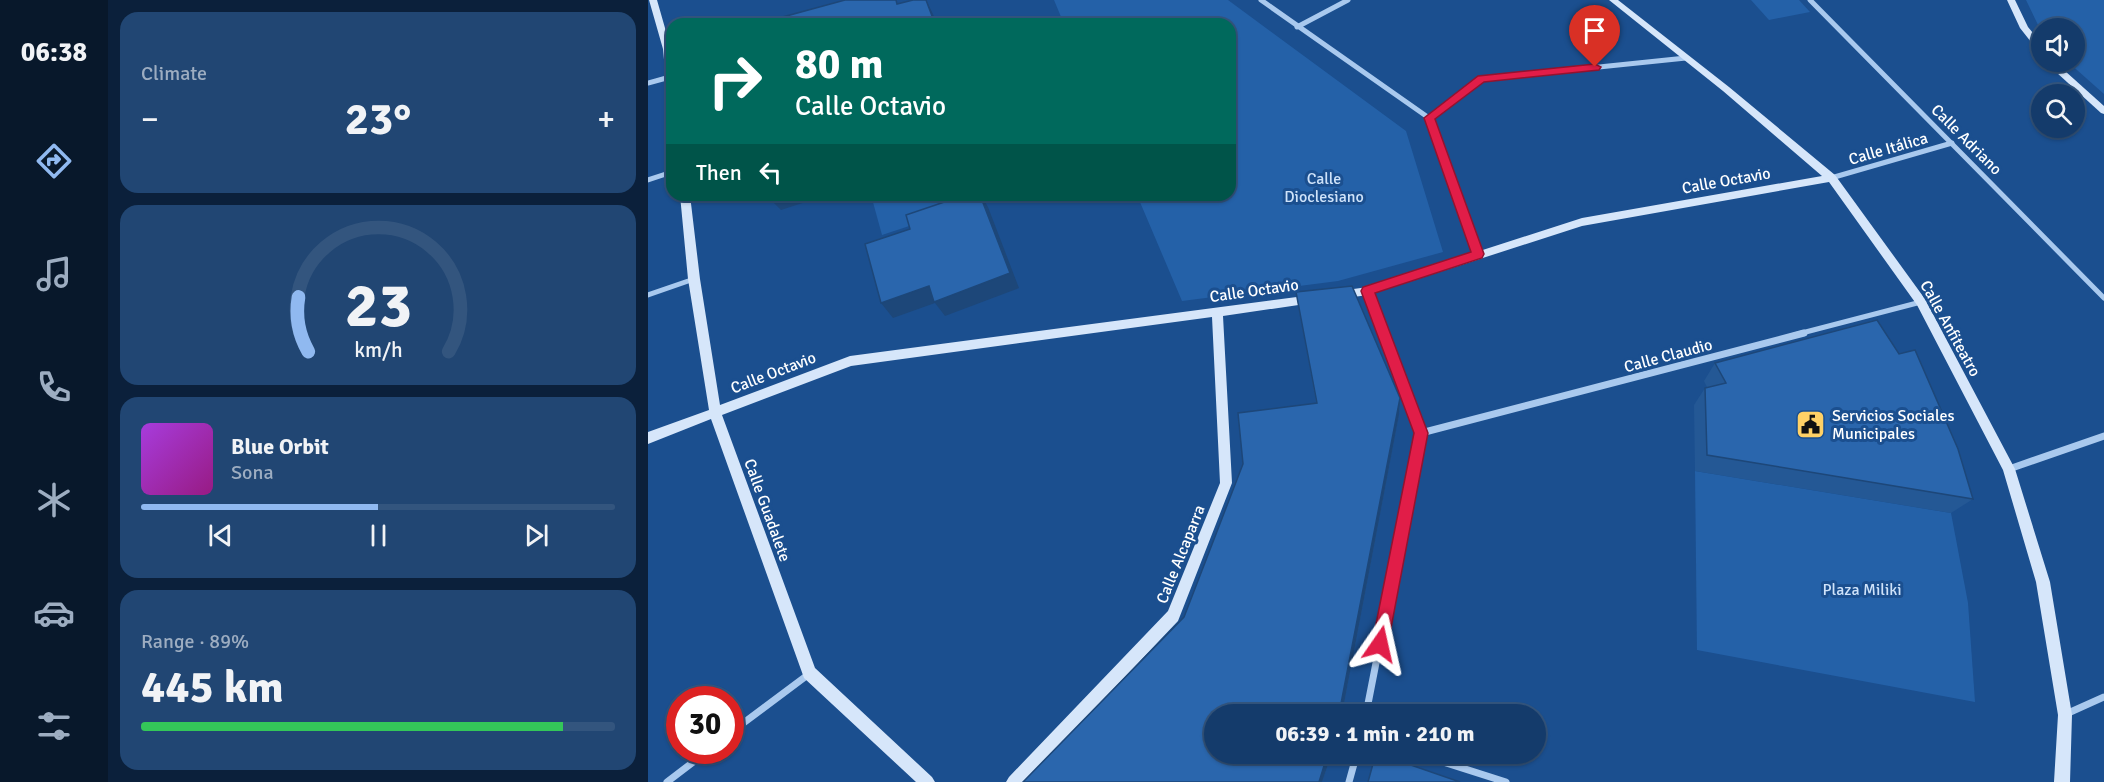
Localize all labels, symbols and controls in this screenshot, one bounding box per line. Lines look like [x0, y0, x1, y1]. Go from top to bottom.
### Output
pin [1569, 5, 1620, 67]
icon: arrive [1578, 14, 1611, 47]
map controls [2031, 18, 2085, 138]
button: sound [2031, 18, 2085, 72]
text: 06:38 [21, 36, 87, 69]
text: 80 m [795, 39, 884, 90]
icon: right [696, 42, 774, 120]
text: Climate [141, 61, 207, 86]
button: search [2031, 84, 2085, 138]
text: Calle Octavio [795, 90, 946, 123]
text: 23° [345, 92, 411, 147]
text: − [141, 99, 159, 140]
text: + [597, 99, 615, 140]
street label: Calle Adriano [1927, 100, 2006, 179]
street label: Calle Itálica [1846, 128, 1930, 170]
icon: directions [33, 140, 75, 182]
icon: left [754, 156, 787, 189]
text: Then [696, 159, 742, 186]
street label: Calle Octavio [1680, 163, 1772, 199]
park label: Calle Dioclesiano [1284, 169, 1364, 207]
icon: music [33, 253, 75, 295]
text: 23 [344, 267, 412, 344]
street label: Calle Octavio [1208, 275, 1300, 307]
street label: Calle Anfiteatro [1915, 277, 1985, 380]
street label: Calle Claudio [1622, 335, 1715, 377]
text: km/h [354, 337, 402, 363]
street label: Calle Octavio [728, 348, 819, 398]
icon: phone [33, 366, 75, 408]
place label: Servicios Sociales Municipales [1832, 406, 1954, 444]
public building icon: Servicios Sociales Municipales [1795, 408, 1827, 440]
text: Blue Orbit [231, 433, 329, 460]
street label: Calle Guadalete [739, 456, 795, 564]
text: Sona [231, 460, 274, 485]
icon: climate [33, 479, 75, 521]
street label: Calle Alcaparra [1152, 502, 1210, 607]
icon: previous [204, 519, 237, 552]
icon: pause [362, 519, 395, 552]
icon: next [520, 519, 553, 552]
park label: Plaza Miliki [1822, 580, 1902, 600]
icon: car [33, 592, 75, 634]
position arrow [1348, 612, 1412, 676]
text: Range · 89% [141, 629, 249, 654]
text: 445 km [141, 660, 284, 715]
speed limit sign: 30 [666, 686, 744, 764]
icon: filters [33, 705, 75, 747]
text: 06:39 · 1 min · 210 m [1275, 720, 1475, 747]

